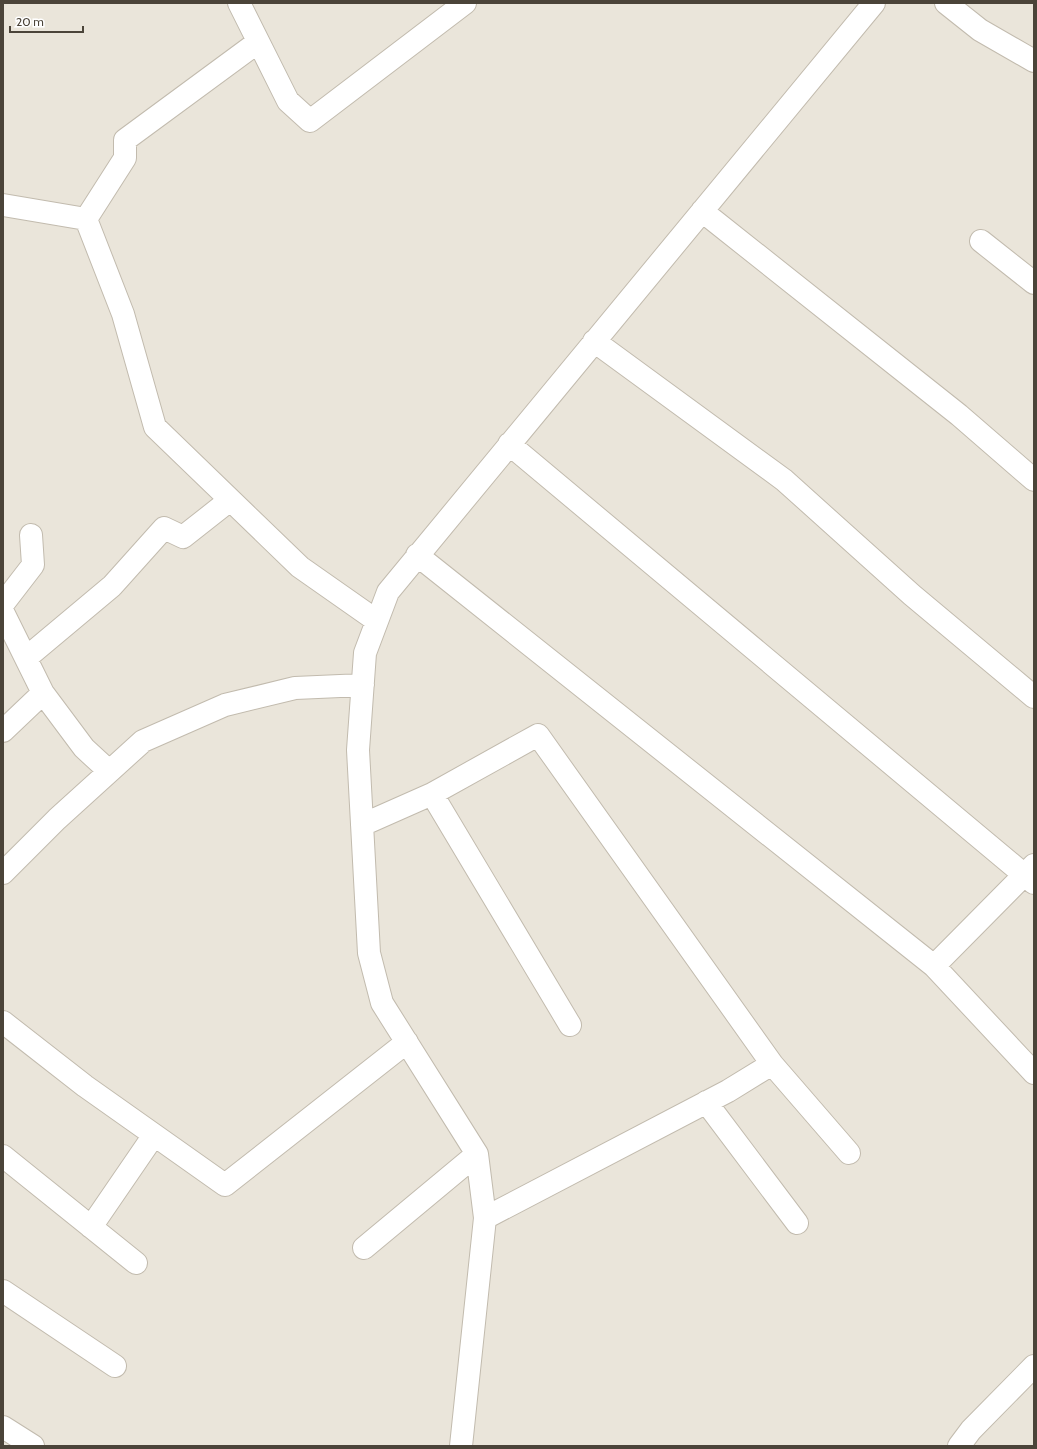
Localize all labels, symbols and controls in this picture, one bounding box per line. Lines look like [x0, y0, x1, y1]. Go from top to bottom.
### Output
scale bar [10, 8, 83, 34]
text: 20 m [16, 14, 44, 29]

